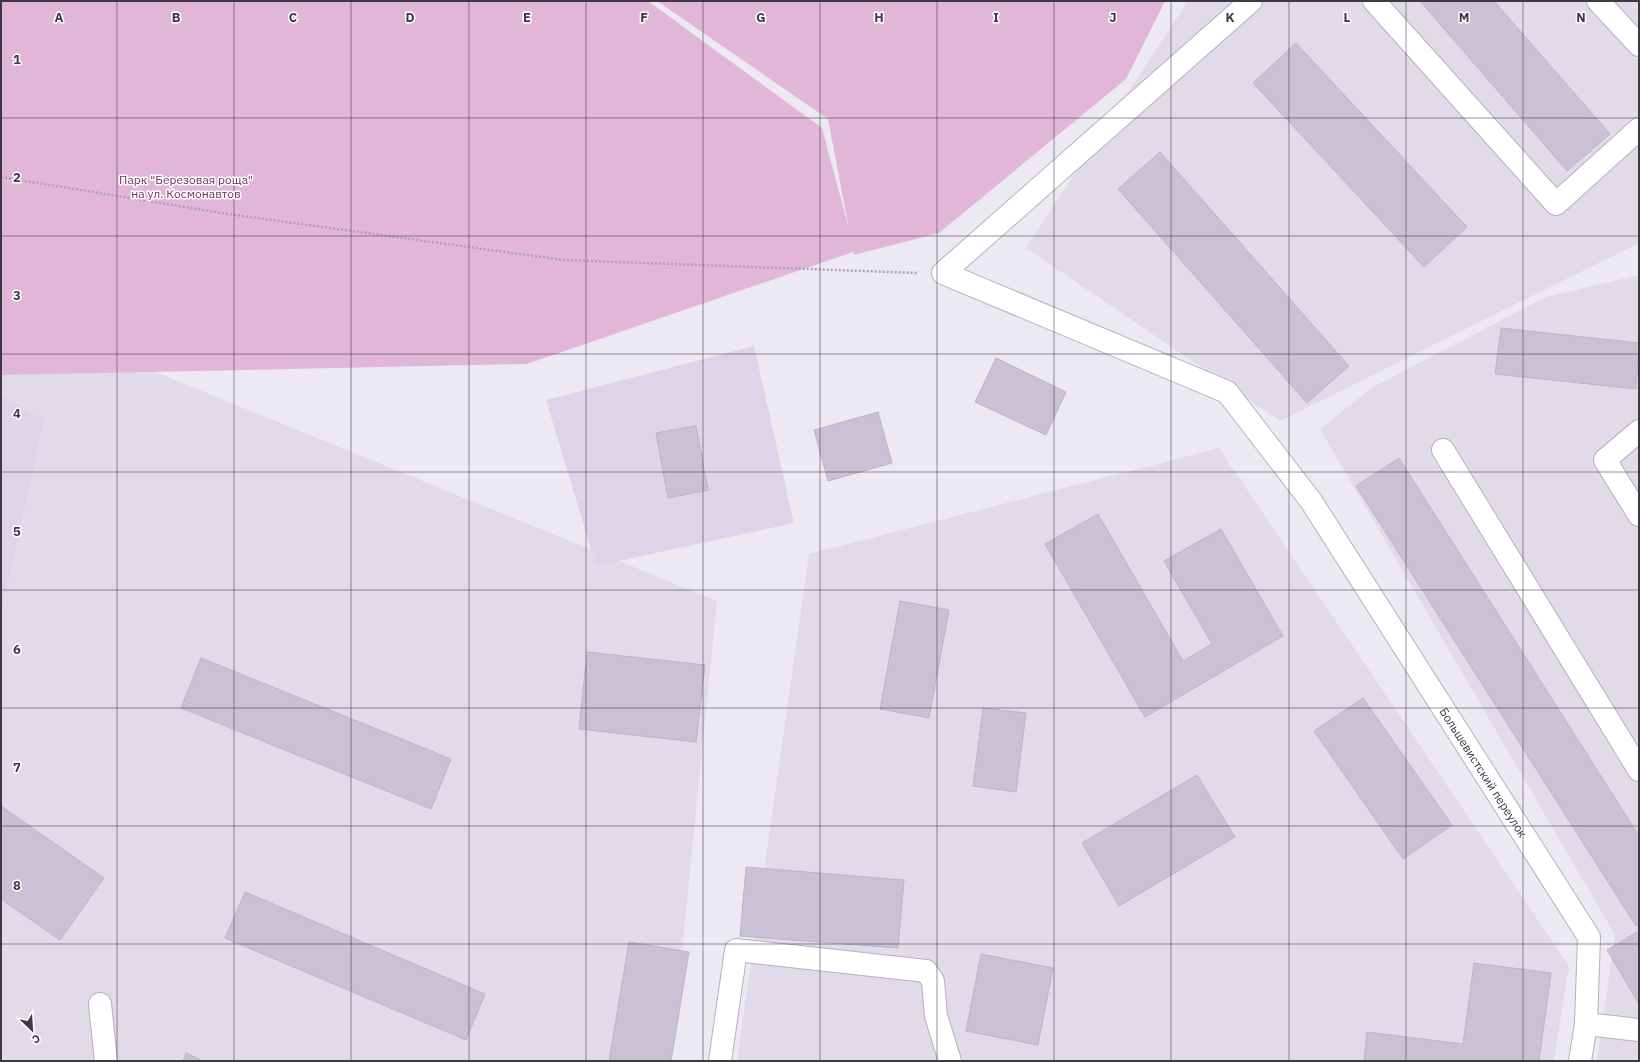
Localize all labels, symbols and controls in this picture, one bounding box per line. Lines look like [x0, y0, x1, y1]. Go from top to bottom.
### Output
text: A [55, 9, 64, 26]
text: B [172, 9, 181, 26]
text: C [289, 9, 298, 26]
text: D [405, 9, 415, 26]
text: E [523, 9, 531, 26]
text: F [640, 9, 648, 26]
text: G [756, 9, 766, 26]
text: H [874, 9, 884, 26]
text: I [993, 9, 999, 26]
text: J [1109, 9, 1117, 26]
text: K [1225, 9, 1235, 26]
text: L [1344, 9, 1351, 26]
text: M [1459, 9, 1469, 26]
text: N [1576, 9, 1586, 26]
text: 1 [13, 51, 21, 68]
text: 2 [13, 169, 21, 186]
park label: Парк "Березовая роща" на ул. Космонавтов [119, 172, 253, 201]
text: 3 [13, 287, 21, 304]
text: 4 [13, 405, 21, 422]
text: 5 [13, 523, 21, 540]
text: 6 [13, 641, 21, 658]
street label: Большевистский переулок [1437, 704, 1531, 840]
text: 7 [13, 759, 21, 776]
text: 8 [13, 877, 21, 894]
north arrow [12, 1010, 52, 1050]
text: С [30, 1031, 42, 1047]

